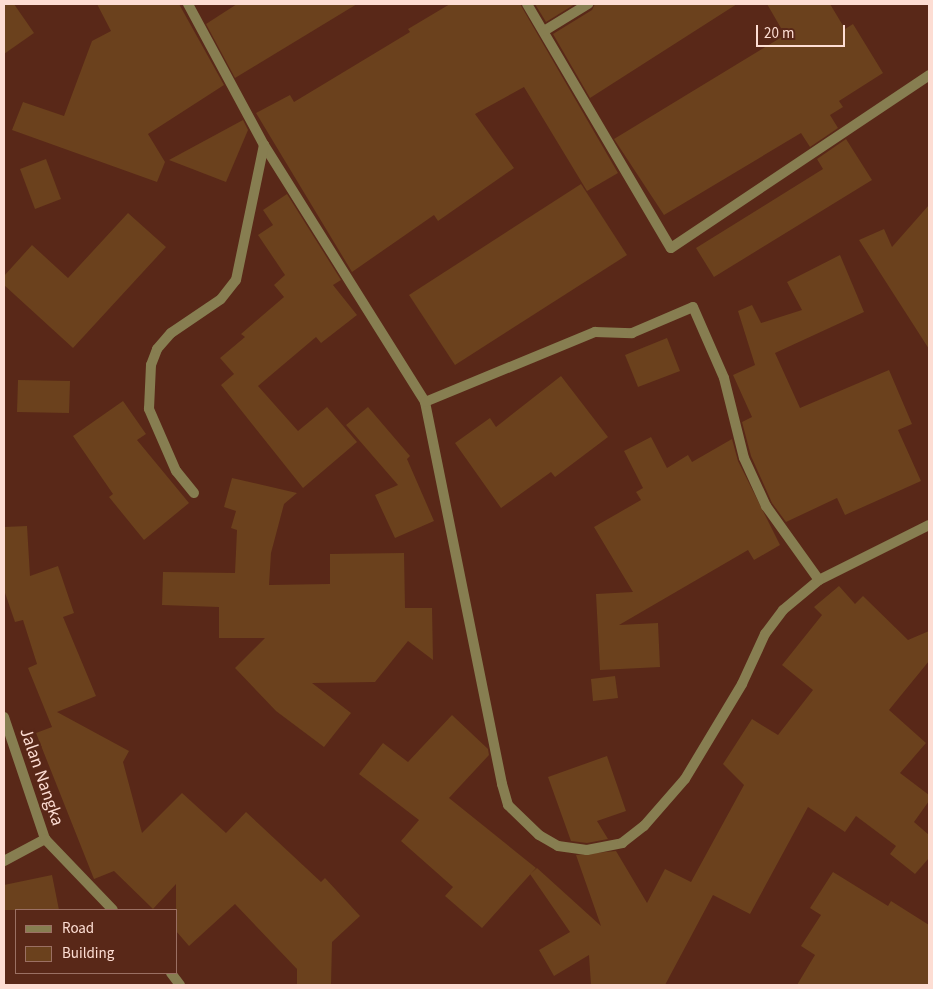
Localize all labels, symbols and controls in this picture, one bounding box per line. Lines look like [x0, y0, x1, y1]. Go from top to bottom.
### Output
scale bar [758, 15, 847, 47]
text: 20 m [764, 23, 794, 44]
street label: Jalan Nangka [14, 725, 68, 829]
legend [15, 909, 178, 974]
text: Road [62, 918, 94, 939]
text: Building [62, 943, 114, 964]

